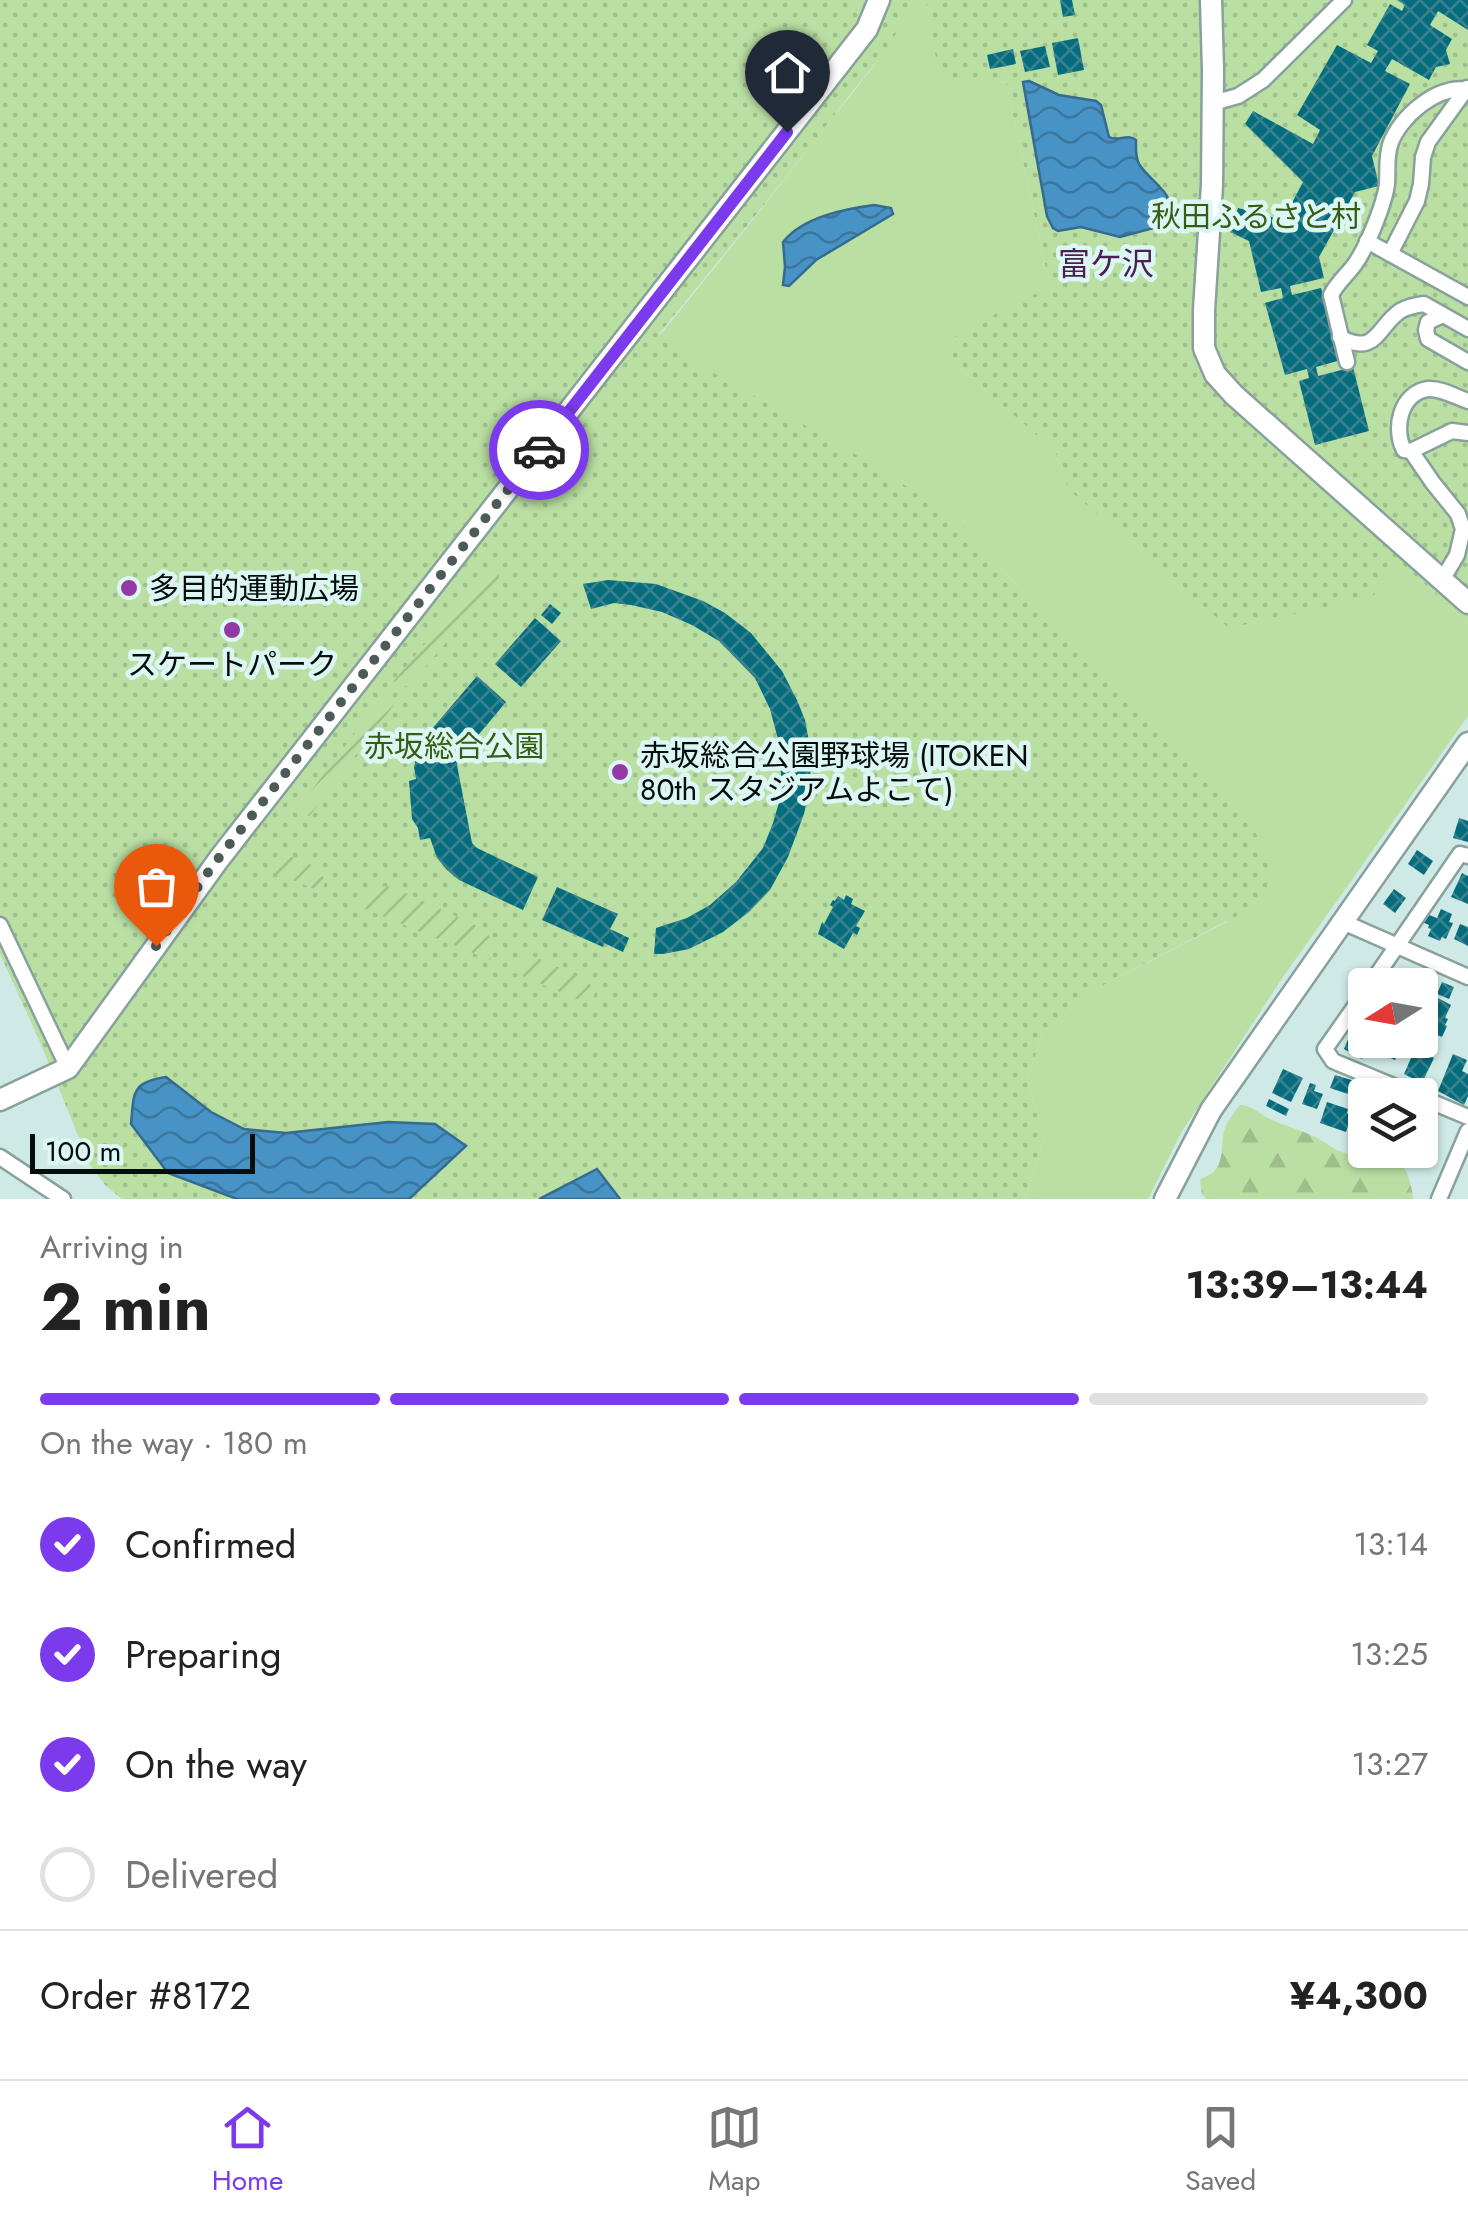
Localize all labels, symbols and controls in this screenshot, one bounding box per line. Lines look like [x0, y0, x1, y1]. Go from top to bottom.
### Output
pin [745, 30, 830, 133]
icon: home [760, 45, 815, 100]
park label: 秋田ふるさと村 [1151, 195, 1361, 238]
district label: 富ケ沢 [1058, 241, 1154, 287]
courier [489, 400, 589, 500]
icon: car [512, 423, 567, 478]
place label: 多目的運動広場 [149, 567, 359, 610]
marker: 多目的運動広場 [118, 577, 140, 599]
marker: スケートパーク [221, 619, 243, 641]
place label: スケートパーク [127, 643, 337, 686]
park label: 赤坂総合公園 [364, 725, 544, 768]
place label: 赤坂総合公園野球場 (ITOKEN 80th スタジアムよこて) [640, 734, 1029, 811]
marker: 赤坂総合公園野球場 (ITOKEN 80th スタジアムよこて) [609, 761, 631, 783]
pin [114, 844, 199, 947]
icon: bag [129, 859, 184, 914]
north arrow [1348, 968, 1438, 1058]
map controls [1348, 968, 1438, 1168]
button: layers [1348, 1078, 1438, 1168]
scale bar [30, 1129, 255, 1174]
text: 100 m [45, 1131, 121, 1172]
text: Arriving in [40, 1224, 184, 1270]
text: 13:39–13:44 [1186, 1257, 1428, 1312]
text: 2 min [40, 1260, 211, 1354]
text: On the way · 180 m [40, 1420, 308, 1466]
icon: check [40, 1517, 95, 1572]
text: Confirmed [125, 1517, 296, 1572]
text: 13:14 [1353, 1521, 1428, 1567]
icon: check [40, 1627, 95, 1682]
text: Preparing [125, 1627, 282, 1682]
text: 13:25 [1350, 1631, 1428, 1677]
icon: check [40, 1737, 95, 1792]
text: On the way [125, 1737, 307, 1792]
text: 13:27 [1352, 1741, 1428, 1787]
text: Delivered [125, 1847, 278, 1902]
text: Order #8172 [40, 1968, 251, 2023]
text: ¥4,300 [1290, 1968, 1428, 2023]
tab: Home [212, 2100, 283, 2201]
tab: Map [707, 2100, 762, 2201]
tab: Saved [1185, 2100, 1256, 2201]

